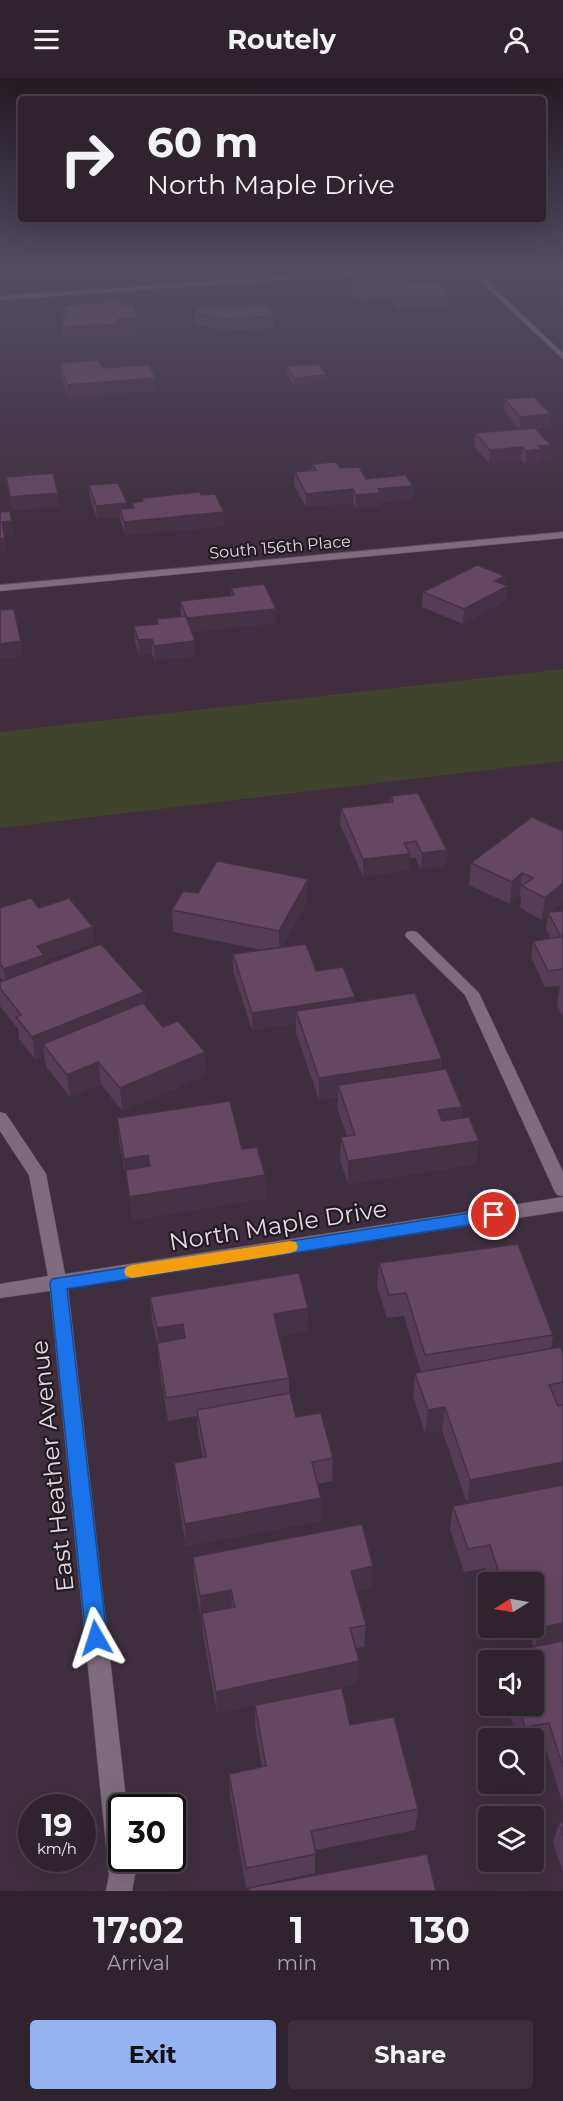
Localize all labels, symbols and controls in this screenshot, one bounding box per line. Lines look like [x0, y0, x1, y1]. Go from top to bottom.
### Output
icon: menu [30, 23, 63, 56]
text: Routely [227, 23, 336, 56]
icon: person [500, 23, 533, 56]
text: 60 m [147, 116, 258, 168]
icon: right [48, 120, 126, 198]
text: North Maple Drive [147, 168, 395, 201]
street label: South 156th Place [208, 531, 352, 563]
pin [468, 1189, 519, 1240]
street label: North Maple Drive [167, 1193, 389, 1257]
icon: arrive [477, 1198, 510, 1231]
street label: East Heather Avenue [24, 1339, 80, 1593]
north arrow [478, 1572, 544, 1638]
map controls [478, 1572, 544, 1872]
position arrow [64, 1606, 128, 1670]
button: sound [478, 1650, 544, 1716]
button: search [478, 1728, 544, 1794]
speed limit sign: 30 [108, 1794, 186, 1872]
button: layers [478, 1806, 544, 1872]
text: 19 [42, 1807, 72, 1844]
text: km/h [37, 1839, 77, 1858]
text: 17:02 [93, 1908, 184, 1952]
text: 1 [290, 1908, 304, 1952]
text: 130 [410, 1908, 470, 1952]
text: Arrival [107, 1951, 170, 1975]
text: min [277, 1951, 317, 1975]
text: m [429, 1951, 451, 1975]
button: Exit [30, 2020, 276, 2089]
button: Share [288, 2020, 533, 2089]

